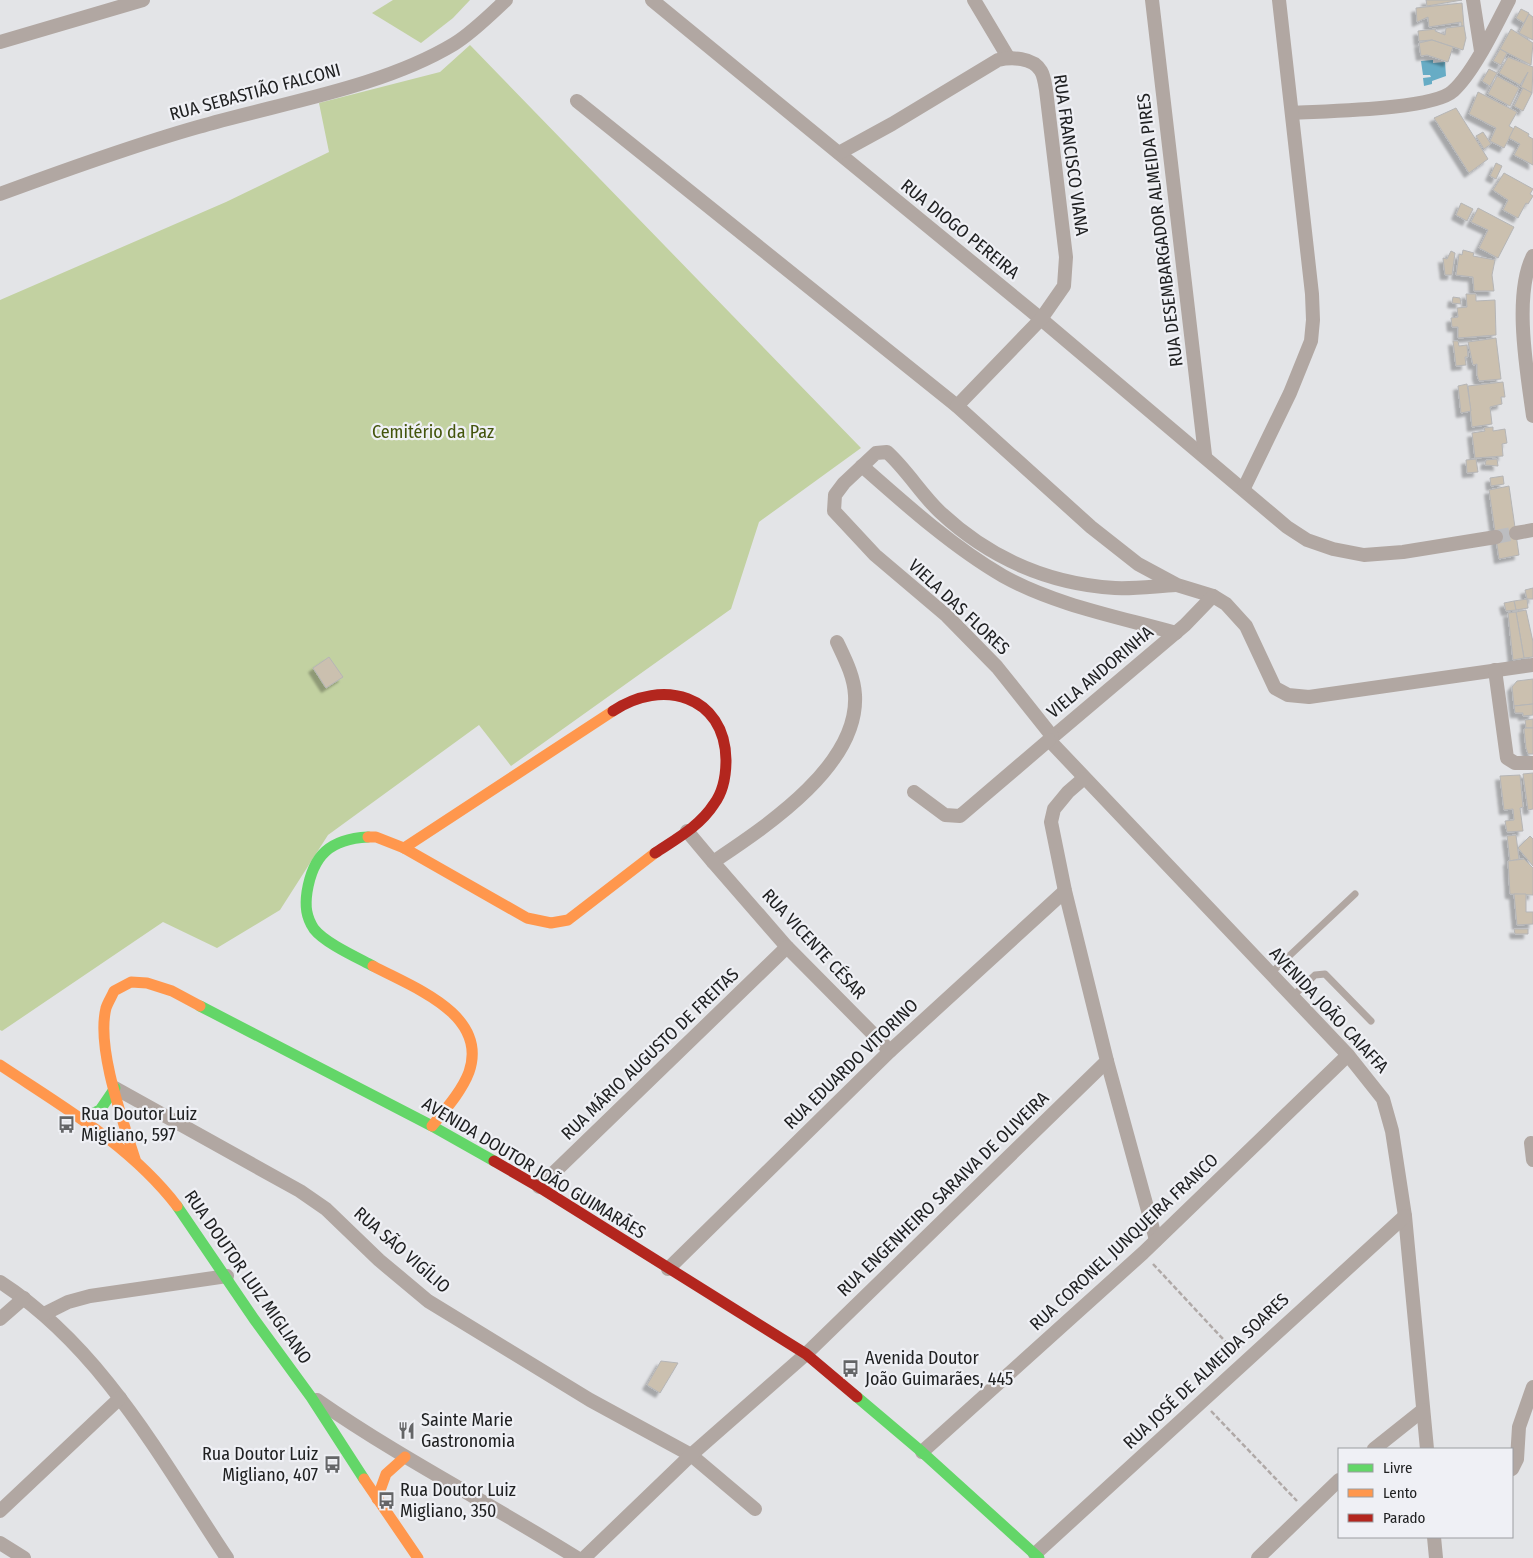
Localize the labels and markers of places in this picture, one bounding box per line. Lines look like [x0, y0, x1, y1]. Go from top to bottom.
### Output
place label: Rua Doutor Luiz Migliano, 597 [81, 1103, 197, 1146]
bus stop icon: Rua Doutor Luiz Migliano, 597 [57, 1114, 77, 1134]
place label: Avenida Doutor João Guimarães, 445 [865, 1347, 1013, 1390]
bus stop icon: Avenida Doutor João Guimarães, 445 [841, 1358, 861, 1378]
place label: Sainte Marie Gastronomia [421, 1409, 515, 1452]
restaurant icon: Sainte Marie Gastronomia [397, 1420, 417, 1440]
place label: Rua Doutor Luiz Migliano, 407 [202, 1443, 318, 1486]
bus stop icon: Rua Doutor Luiz Migliano, 407 [322, 1454, 342, 1474]
place label: Rua Doutor Luiz Migliano, 350 [400, 1479, 516, 1522]
bus stop icon: Rua Doutor Luiz Migliano, 350 [376, 1490, 396, 1510]

